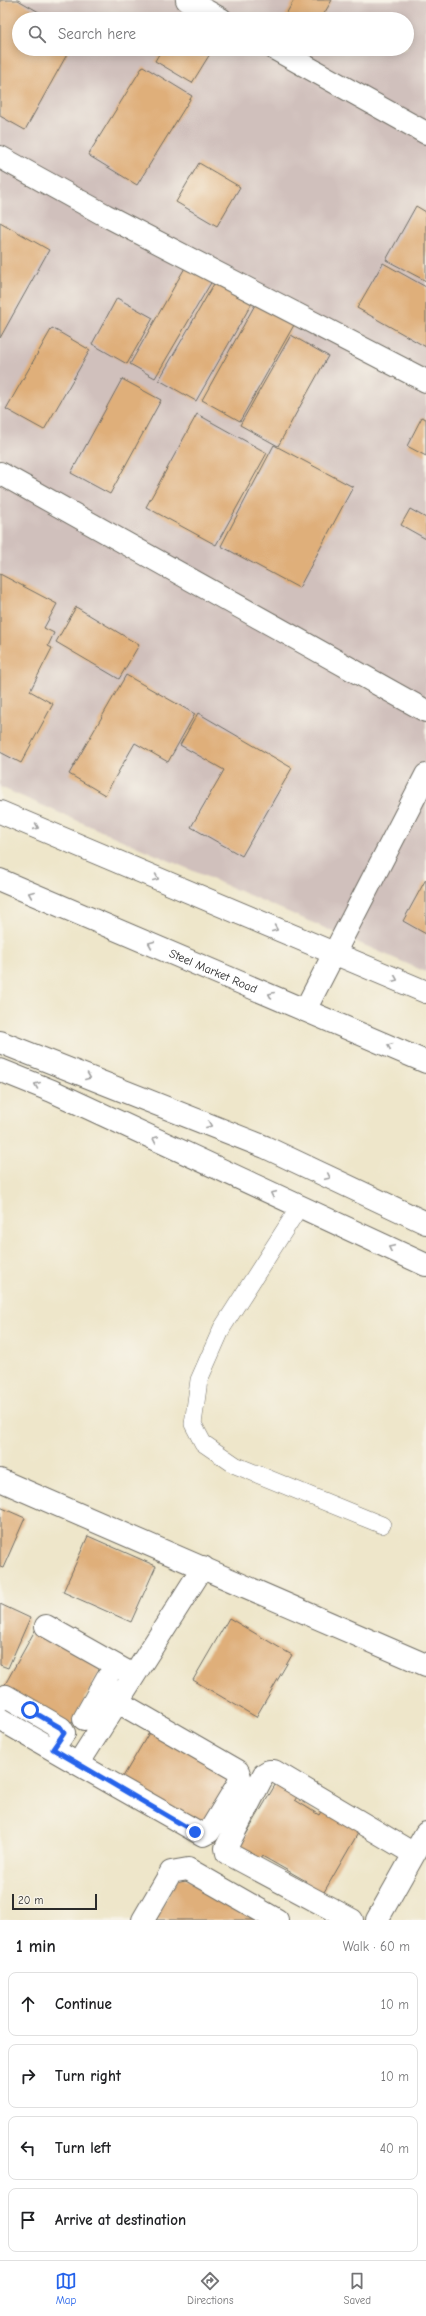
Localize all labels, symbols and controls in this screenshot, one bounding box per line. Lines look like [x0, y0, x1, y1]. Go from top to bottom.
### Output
search box [12, 12, 414, 56]
icon: search [26, 23, 48, 45]
text: Search here [58, 25, 136, 43]
one-way arrow [32, 823, 39, 831]
one-way arrow [151, 873, 159, 881]
one-way arrow [28, 890, 35, 898]
one-way arrow [272, 924, 279, 932]
one-way arrow [147, 941, 154, 949]
street label: Steel Market Road [167, 946, 260, 996]
one-way arrow [391, 975, 398, 983]
one-way arrow [267, 992, 274, 1000]
one-way arrow [387, 1043, 394, 1051]
one-way arrow [85, 1072, 92, 1080]
one-way arrow [33, 1081, 40, 1089]
one-way arrow [206, 1120, 213, 1128]
one-way arrow [152, 1136, 159, 1144]
one-way arrow [324, 1172, 332, 1180]
one-way arrow [269, 1191, 277, 1199]
one-way arrow [387, 1245, 395, 1253]
route start [21, 1701, 39, 1719]
route end [186, 1823, 204, 1841]
scale bar [12, 1892, 97, 1911]
text: 20 m [18, 1894, 43, 1907]
text: 1 min [16, 1937, 56, 1956]
text: Walk · 60 m [343, 1939, 410, 1954]
icon: ahead [17, 1993, 39, 2015]
text: Continue [55, 1995, 112, 2013]
text: 10 m [381, 1997, 409, 2012]
icon: right [17, 2065, 39, 2087]
text: Turn right [55, 2067, 121, 2085]
text: 10 m [381, 2069, 409, 2084]
icon: left [17, 2137, 39, 2159]
text: Turn left [55, 2139, 111, 2157]
text: 40 m [380, 2141, 409, 2156]
icon: arrive [17, 2209, 39, 2231]
text: Arrive at destination [55, 2211, 186, 2229]
tab: Map [55, 2270, 77, 2307]
tab: Directions [187, 2270, 234, 2307]
tab: Saved [344, 2270, 371, 2307]

